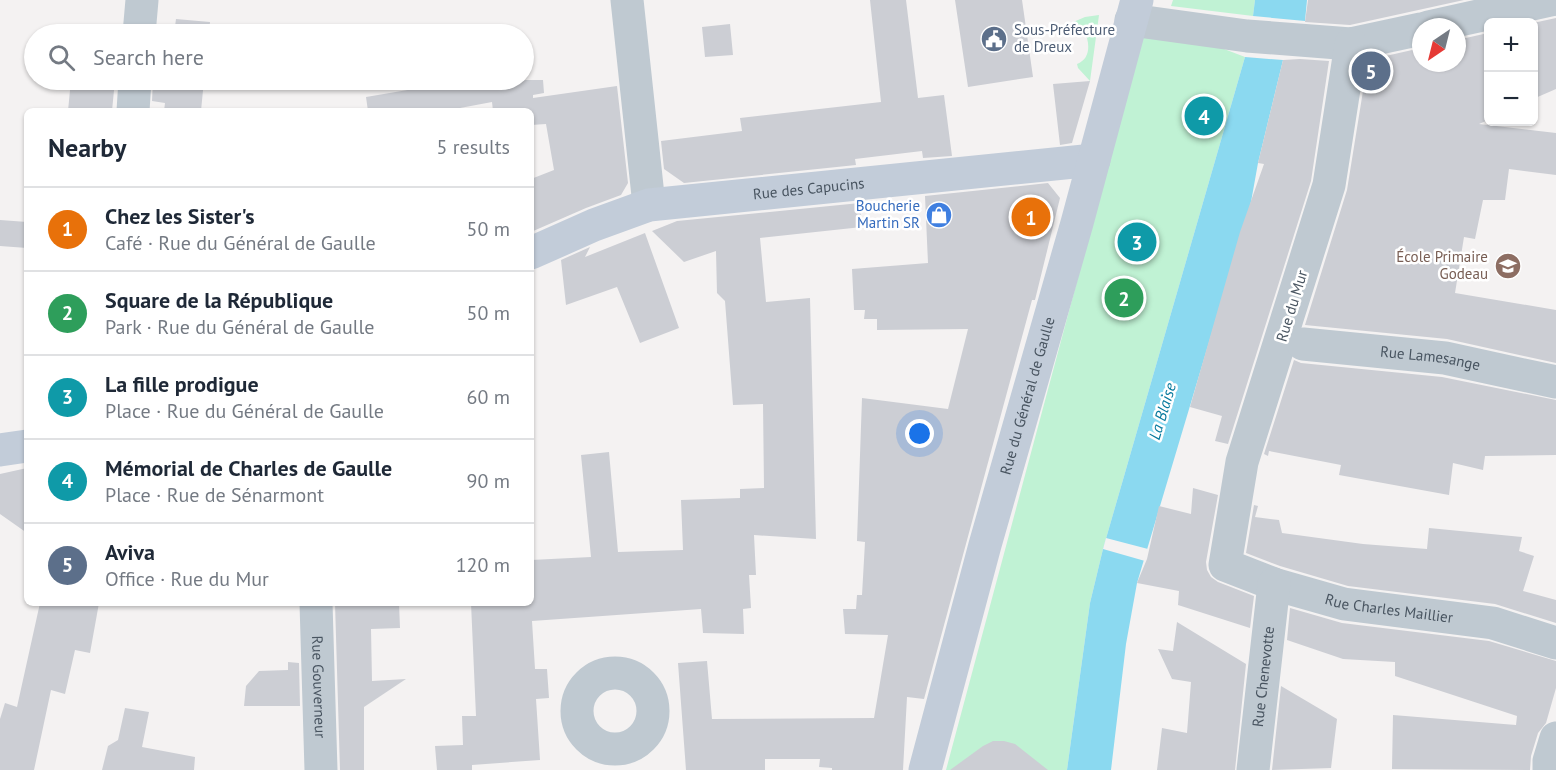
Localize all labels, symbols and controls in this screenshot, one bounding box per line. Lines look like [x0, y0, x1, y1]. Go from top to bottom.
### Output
north arrow [1412, 18, 1466, 72]
map controls [1484, 18, 1538, 126]
button: + [1484, 18, 1538, 72]
place label: Sous-Préfecture de Dreux [1014, 20, 1115, 56]
search box [24, 24, 534, 90]
public building icon: Sous-Préfecture de Dreux [979, 24, 1009, 54]
icon: search [45, 41, 78, 74]
text: Search here [93, 43, 204, 71]
pin: 5 [1352, 48, 1390, 94]
button: − [1484, 72, 1538, 126]
pin: 4 [1184, 94, 1224, 138]
text: Nearby [48, 131, 126, 164]
text: 5 results [437, 134, 510, 160]
street label: Rue des Capucins [752, 173, 865, 203]
pin: 1 [1012, 194, 1050, 240]
place label: Boucherie Martin SR [856, 196, 920, 232]
shop icon: Boucherie Martin SR [924, 200, 954, 230]
text: Chez les Sister's [105, 202, 254, 230]
text: 1 [62, 216, 73, 242]
text: 50 m [467, 216, 510, 242]
pin: 3 [1118, 220, 1156, 264]
text: Café · Rue du Général de Gaulle [105, 230, 376, 256]
place label: École Primaire Godeau [1396, 247, 1488, 283]
school or university icon: École Primaire Godeau [1493, 251, 1523, 281]
street label: Rue du Mur [1272, 268, 1311, 344]
pin: 2 [1104, 276, 1144, 320]
text: Square de la République [105, 286, 333, 314]
text: 2 [62, 300, 73, 326]
text: 50 m [467, 300, 510, 326]
text: Park · Rue du Général de Gaulle [105, 314, 375, 340]
street label: Rue du Général de Gaulle [996, 315, 1059, 477]
street label: Rue Lamesange [1379, 342, 1482, 374]
text: La fille prodigue [105, 370, 259, 398]
water label: La Blaise [1144, 380, 1180, 442]
text: 3 [62, 384, 73, 410]
text: 60 m [467, 384, 510, 410]
text: Place · Rue du Général de Gaulle [105, 398, 384, 424]
your location [905, 419, 934, 448]
text: Mémorial de Charles de Gaulle [105, 454, 392, 482]
text: 4 [62, 468, 73, 494]
text: 90 m [467, 468, 510, 494]
text: Place · Rue de Sénarmont [105, 482, 324, 508]
text: Aviva [105, 538, 155, 566]
text: 5 [62, 552, 73, 578]
text: 120 m [456, 552, 510, 578]
text: Office · Rue du Mur [105, 566, 269, 592]
street label: Rue Charles Maillier [1323, 589, 1454, 627]
street label: Rue Chenevotte [1248, 625, 1278, 728]
street label: Rue Gouverneur [308, 635, 330, 739]

